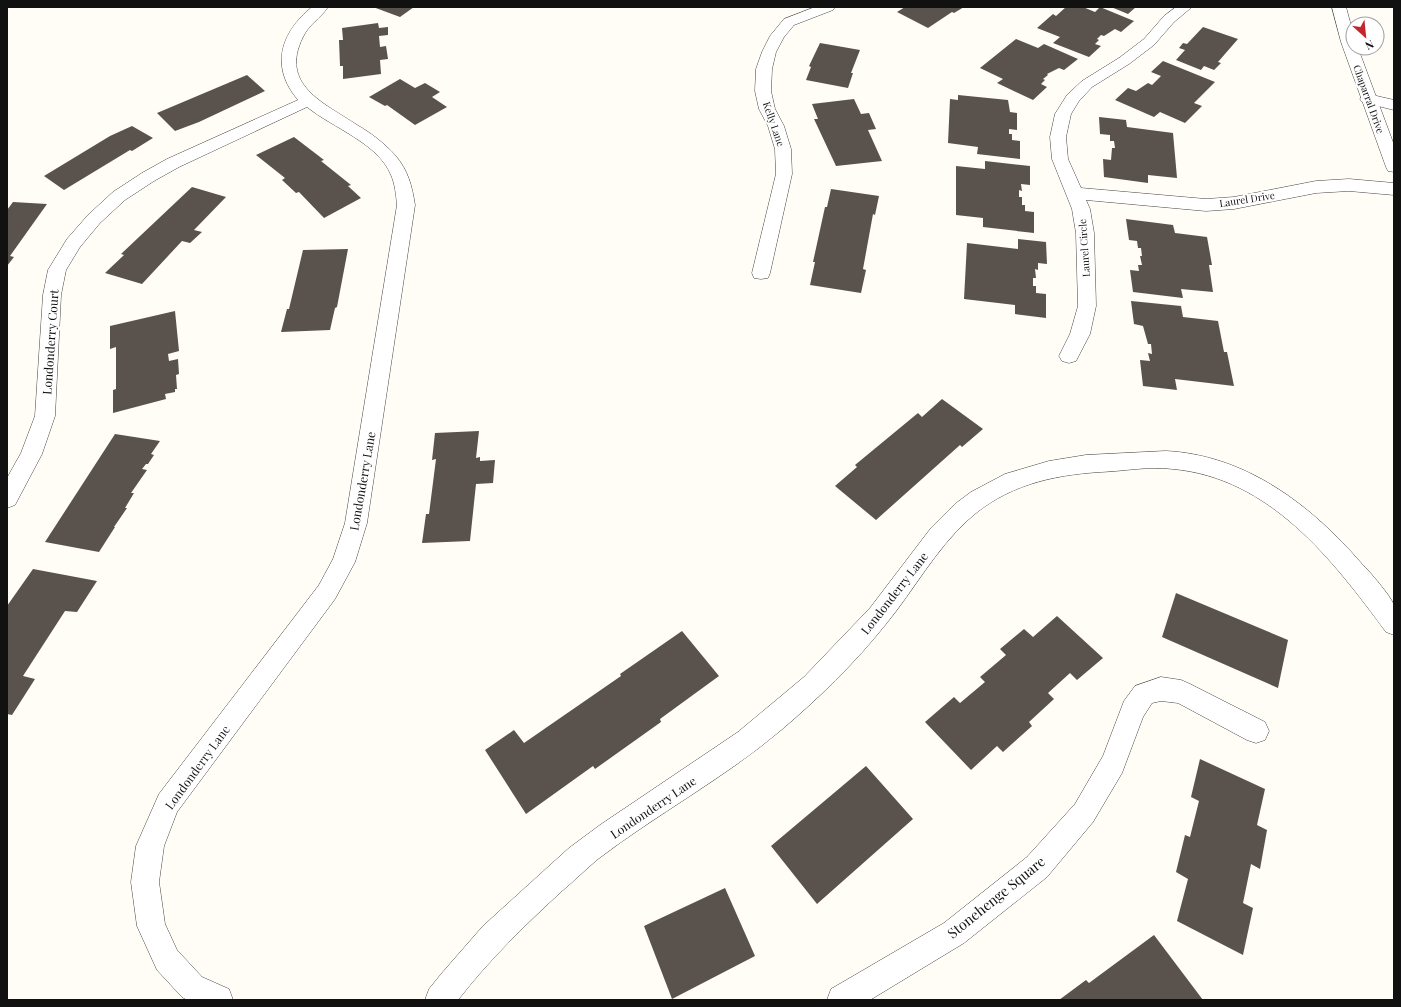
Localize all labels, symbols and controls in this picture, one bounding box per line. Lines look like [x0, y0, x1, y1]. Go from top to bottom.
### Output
north arrow [1345, 16, 1385, 56]
text: N [1363, 37, 1377, 54]
street label: Chaparral Drive [1350, 63, 1388, 135]
street label: Kelly Lane [760, 100, 788, 148]
street label: Laurel Drive [1218, 188, 1276, 210]
street label: Laurel Circle [1075, 219, 1093, 277]
street label: Londonderry Court [38, 288, 62, 395]
street label: Londonderry Lane [345, 430, 379, 532]
street label: Londonderry Lane [857, 549, 931, 637]
street label: Londonderry Lane [161, 722, 233, 812]
street label: Londonderry Lane [607, 772, 699, 842]
street label: Stonehenge Square [943, 852, 1049, 942]

